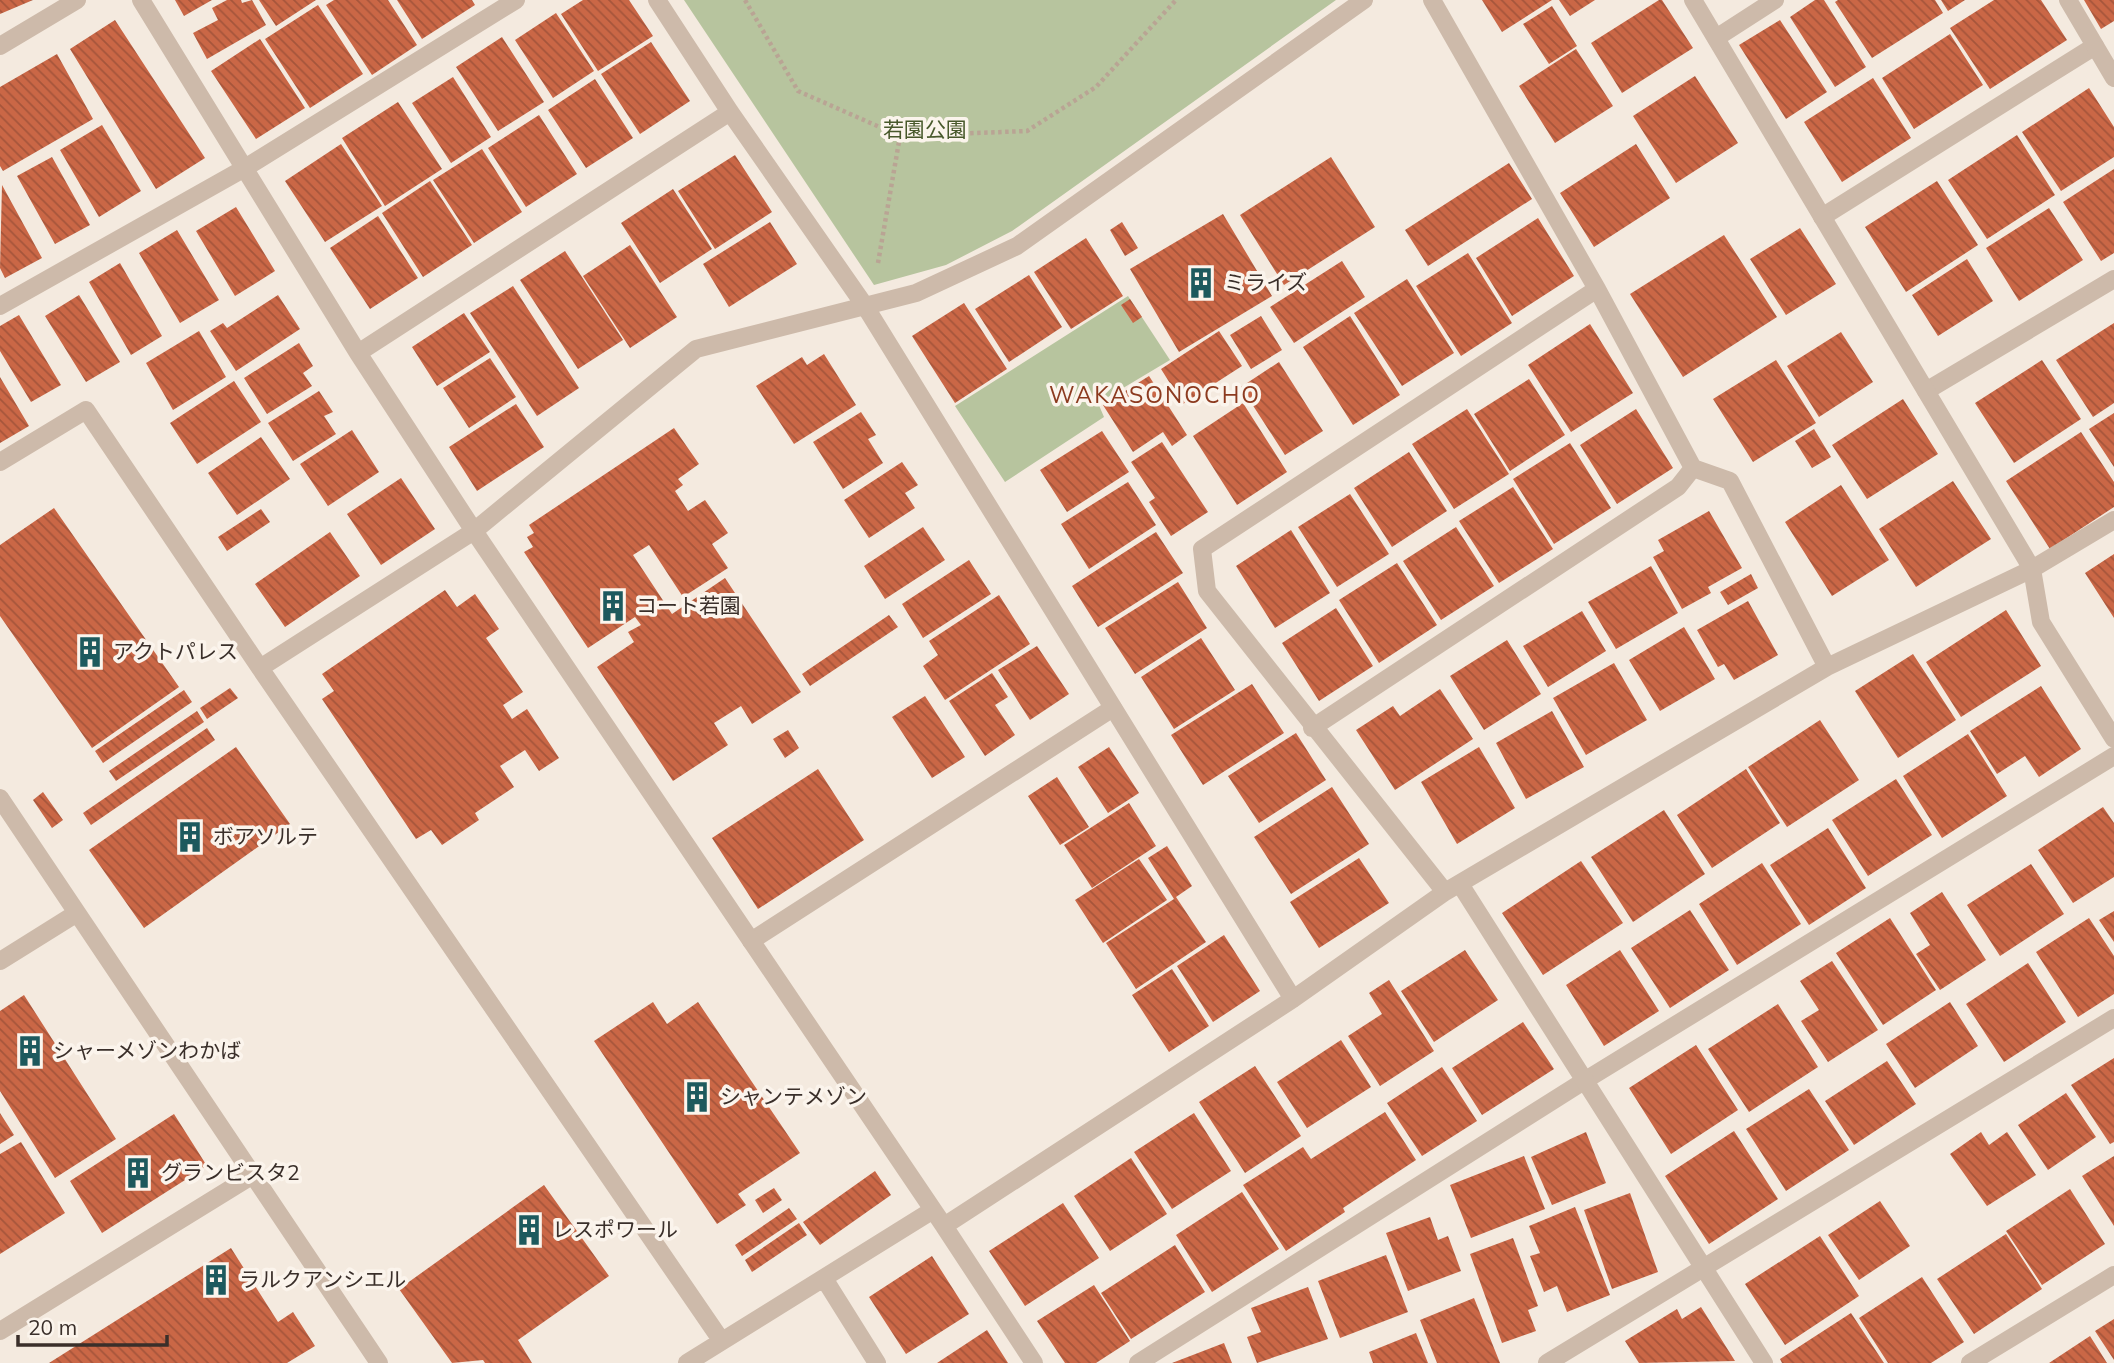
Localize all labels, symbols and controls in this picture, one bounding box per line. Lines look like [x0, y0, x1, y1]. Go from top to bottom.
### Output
park label: 若園公園 [883, 116, 967, 142]
building icon: ミライズ [1184, 266, 1218, 300]
place label: ミライズ [1224, 269, 1307, 295]
district label: WAKASONOCHO [1049, 380, 1261, 409]
building icon: コート若園 [596, 589, 630, 623]
place label: コート若園 [636, 592, 741, 618]
building icon: アクトパレス [73, 635, 107, 669]
place label: アクトパレス [113, 638, 238, 664]
building icon: ボアソルテ [173, 820, 207, 854]
place label: ボアソルテ [213, 823, 318, 849]
building icon: シャーメゾンわかば [13, 1034, 47, 1068]
place label: シャーメゾンわかば [53, 1037, 241, 1063]
building icon: シャンテメゾン [680, 1080, 714, 1114]
place label: シャンテメゾン [720, 1083, 867, 1109]
building icon: グランビスタ2 [121, 1156, 155, 1190]
place label: グランビスタ2 [161, 1159, 300, 1185]
building icon: レスポワール [512, 1213, 546, 1247]
place label: レスポワール [552, 1216, 678, 1242]
building icon: ラルクアンシエル [199, 1263, 233, 1297]
place label: ラルクアンシエル [239, 1266, 406, 1292]
scale bar [18, 1304, 166, 1348]
text: 20 m [28, 1314, 77, 1340]

